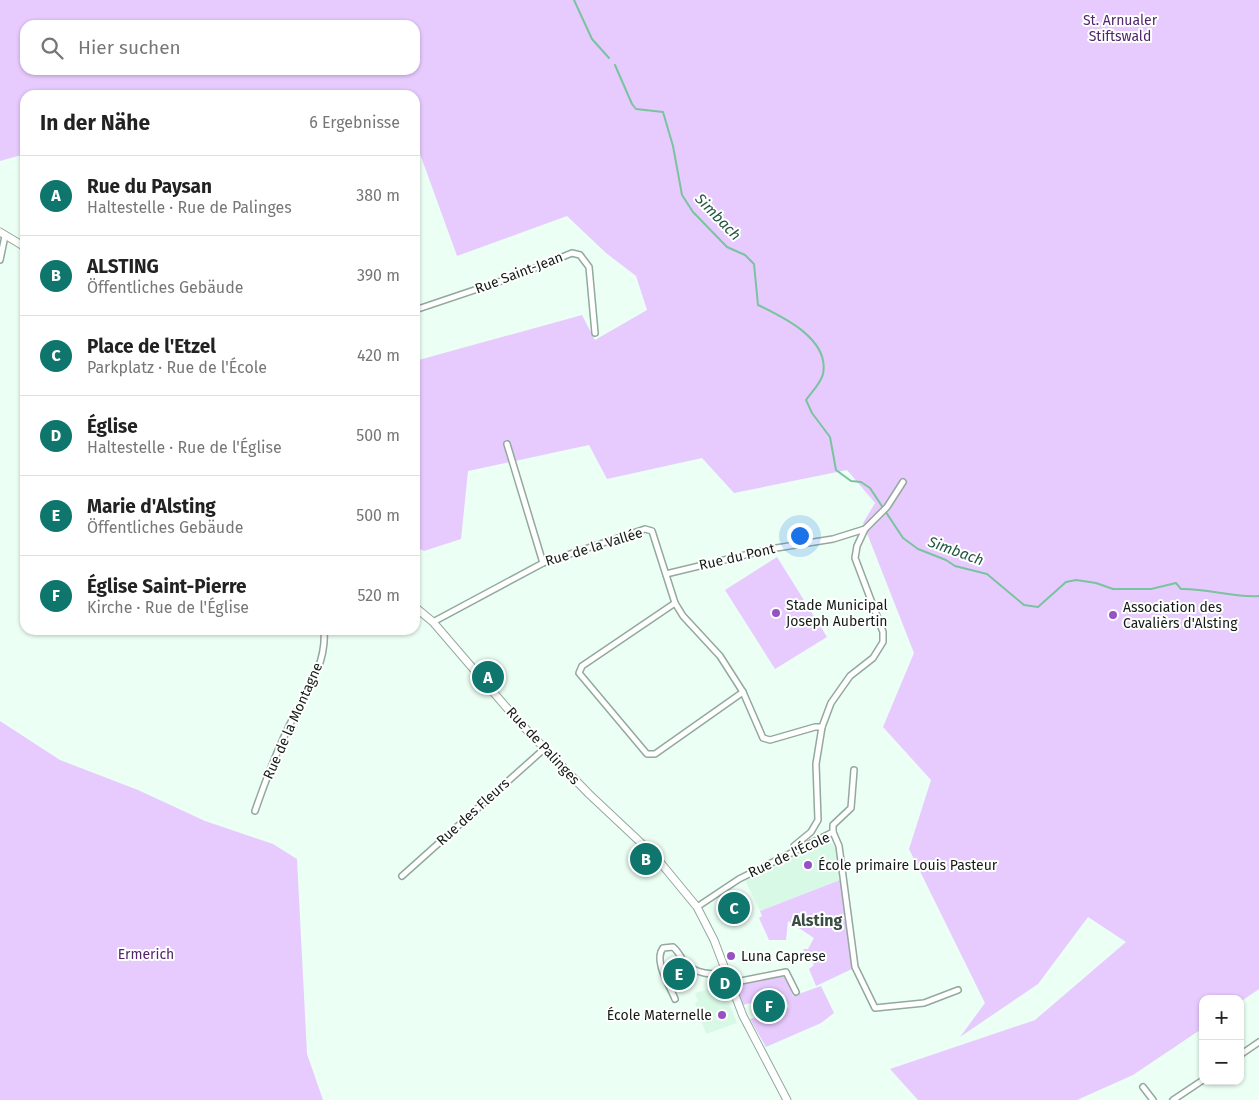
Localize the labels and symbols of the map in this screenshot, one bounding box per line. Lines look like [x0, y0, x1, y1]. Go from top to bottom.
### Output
park label: St. Arnualer Stiftswald [1083, 12, 1158, 45]
water label: Simbach [691, 189, 745, 244]
street label: Rue Saint-Jean [473, 248, 565, 298]
your location [787, 523, 813, 549]
street label: Rue de la Vallée [543, 524, 645, 570]
water label: Simbach [925, 532, 986, 569]
street label: Rue du Pont [697, 540, 778, 574]
place label: Stade Municipal Joseph Aubertin [786, 597, 888, 630]
place label: Association des Cavalièrs d'Alsting [1123, 599, 1238, 632]
marker: Stade Municipal Joseph Aubertin [770, 607, 782, 619]
marker: Association des Cavalièrs d'Alsting [1107, 609, 1119, 621]
pin: A [472, 658, 504, 696]
street label: Rue de la Montagne [260, 660, 326, 782]
street label: Rue de Palinges [503, 704, 584, 789]
street label: Rue des Fleurs [433, 774, 513, 849]
street label: Rue de l'École [745, 828, 833, 881]
pin: B [630, 840, 662, 878]
place label: École primaire Louis Pasteur [818, 856, 998, 874]
marker: École primaire Louis Pasteur [802, 859, 814, 871]
pin: C [718, 889, 750, 927]
district label: Alsting [791, 911, 843, 930]
park label: Ermerich [118, 946, 174, 963]
place label: Luna Caprese [741, 948, 826, 965]
marker: Luna Caprese [725, 950, 737, 962]
pin: E [663, 955, 695, 993]
pin: D [709, 964, 741, 1002]
pin: F [753, 987, 785, 1025]
place label: École Maternelle [607, 1006, 712, 1024]
marker: École Maternelle [716, 1009, 728, 1021]

